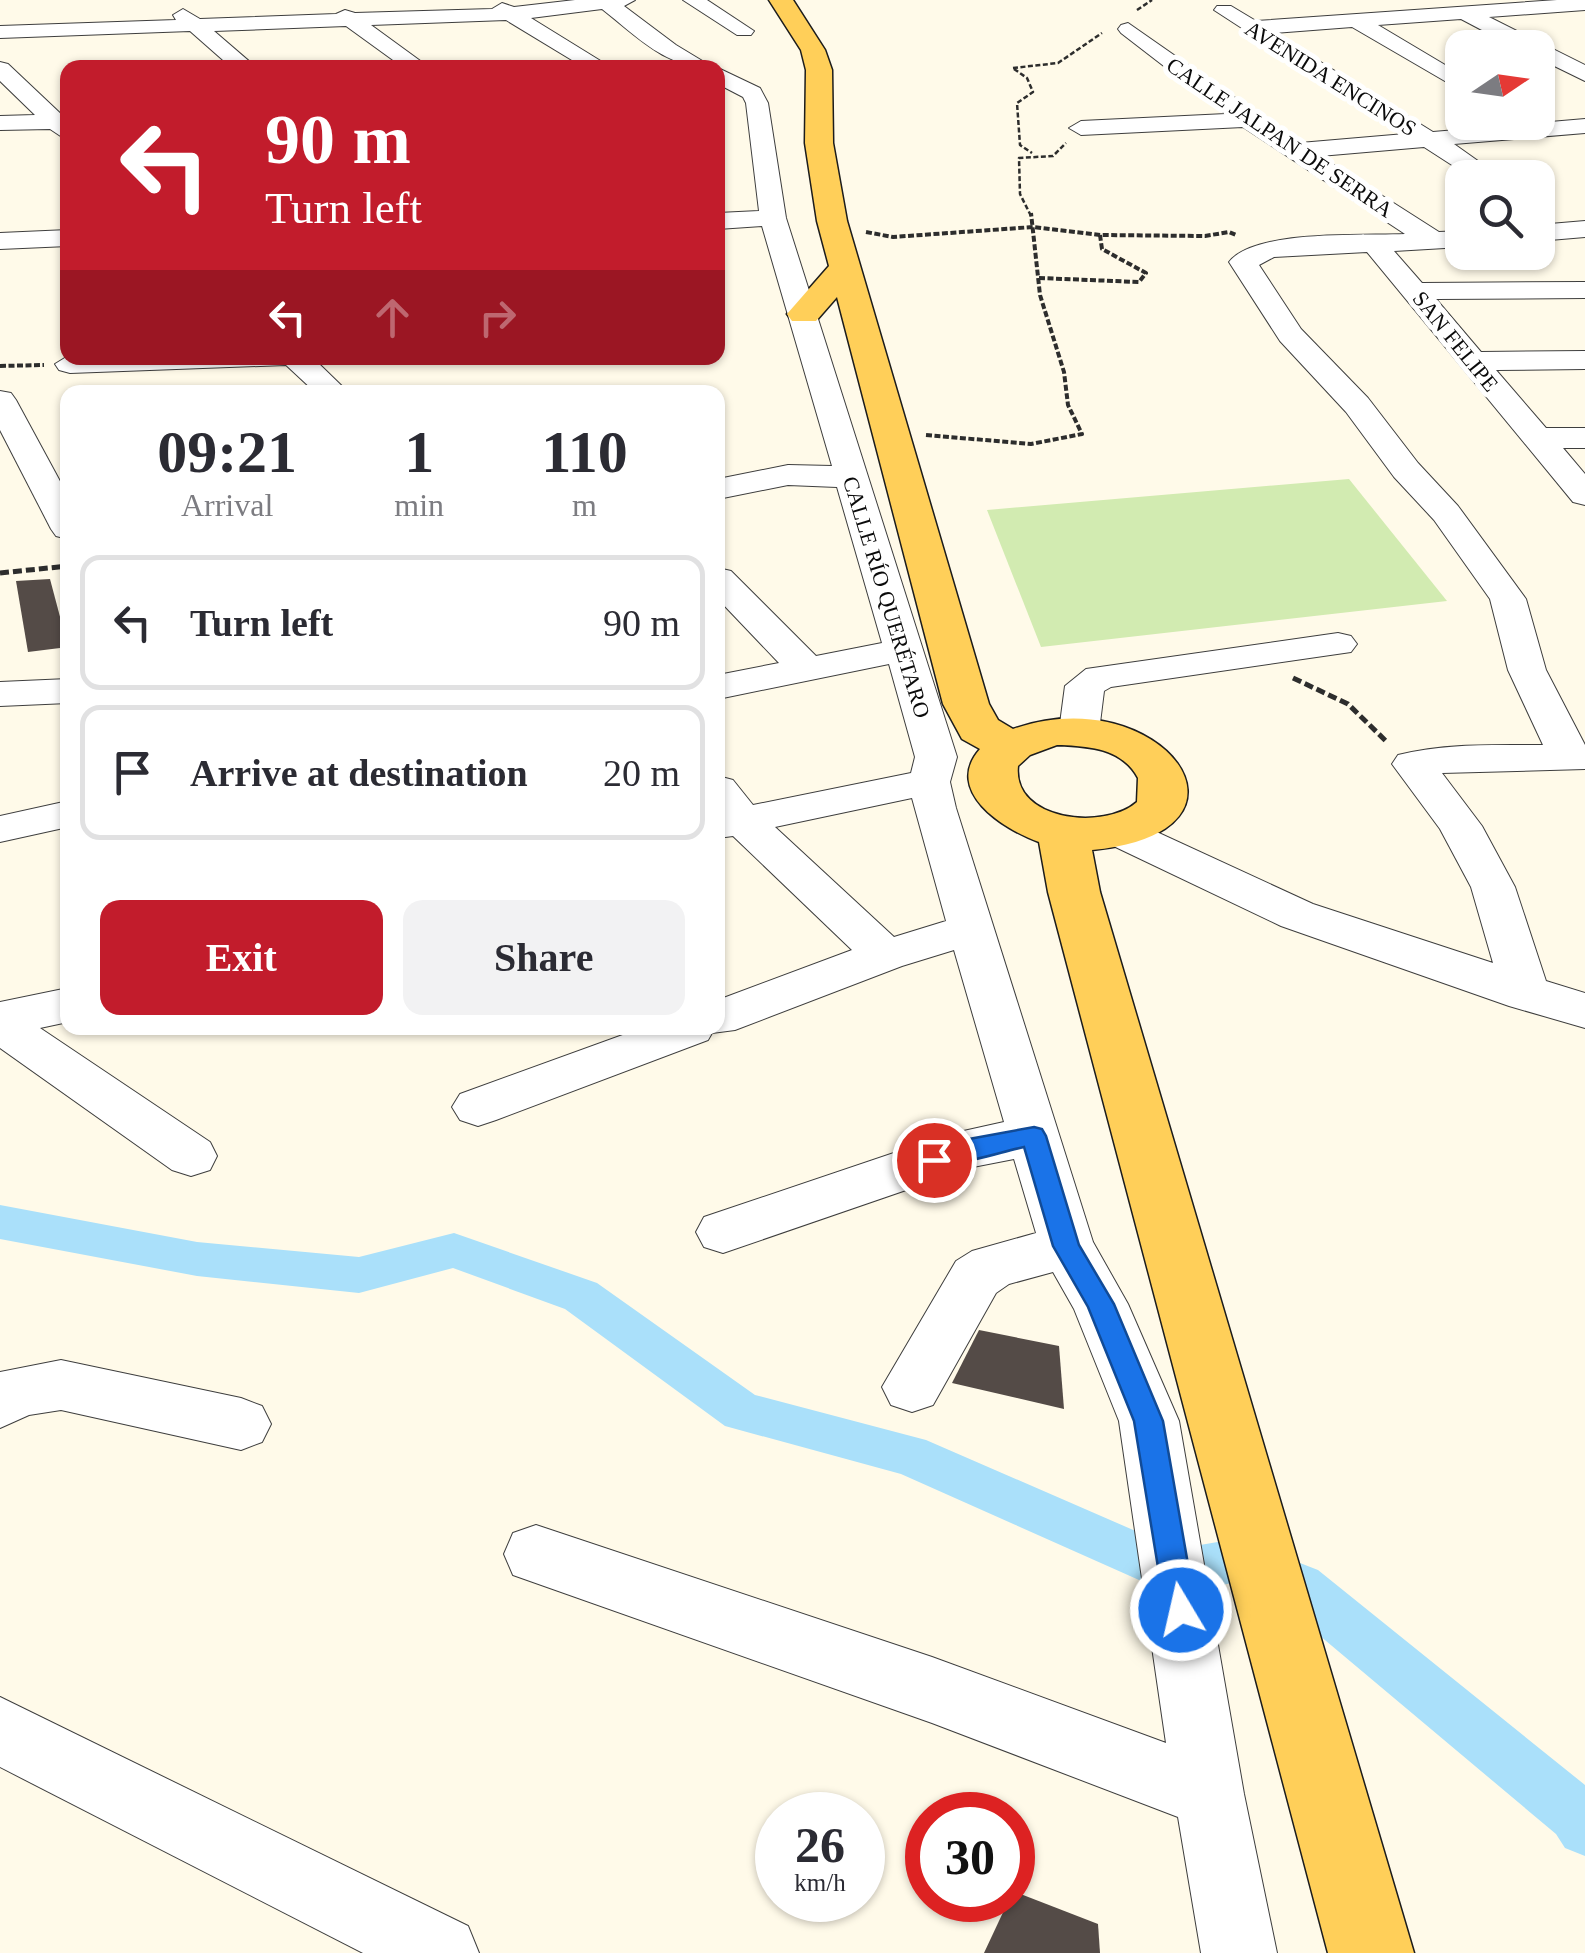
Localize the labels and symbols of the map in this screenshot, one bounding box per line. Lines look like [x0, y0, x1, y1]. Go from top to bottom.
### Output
street label: AVENIDA ENCINOS [1241, 16, 1421, 141]
north arrow [1445, 30, 1555, 140]
street label: CALLE JALPAN DE SERRA [1162, 52, 1398, 223]
street label: SAN FELIPE [1408, 286, 1504, 396]
street label: CALLE RÍO QUERÉTARO [838, 473, 935, 721]
pin [892, 1118, 977, 1203]
position arrow [1129, 1558, 1233, 1662]
speed limit sign: 30 [905, 1792, 1035, 1922]

